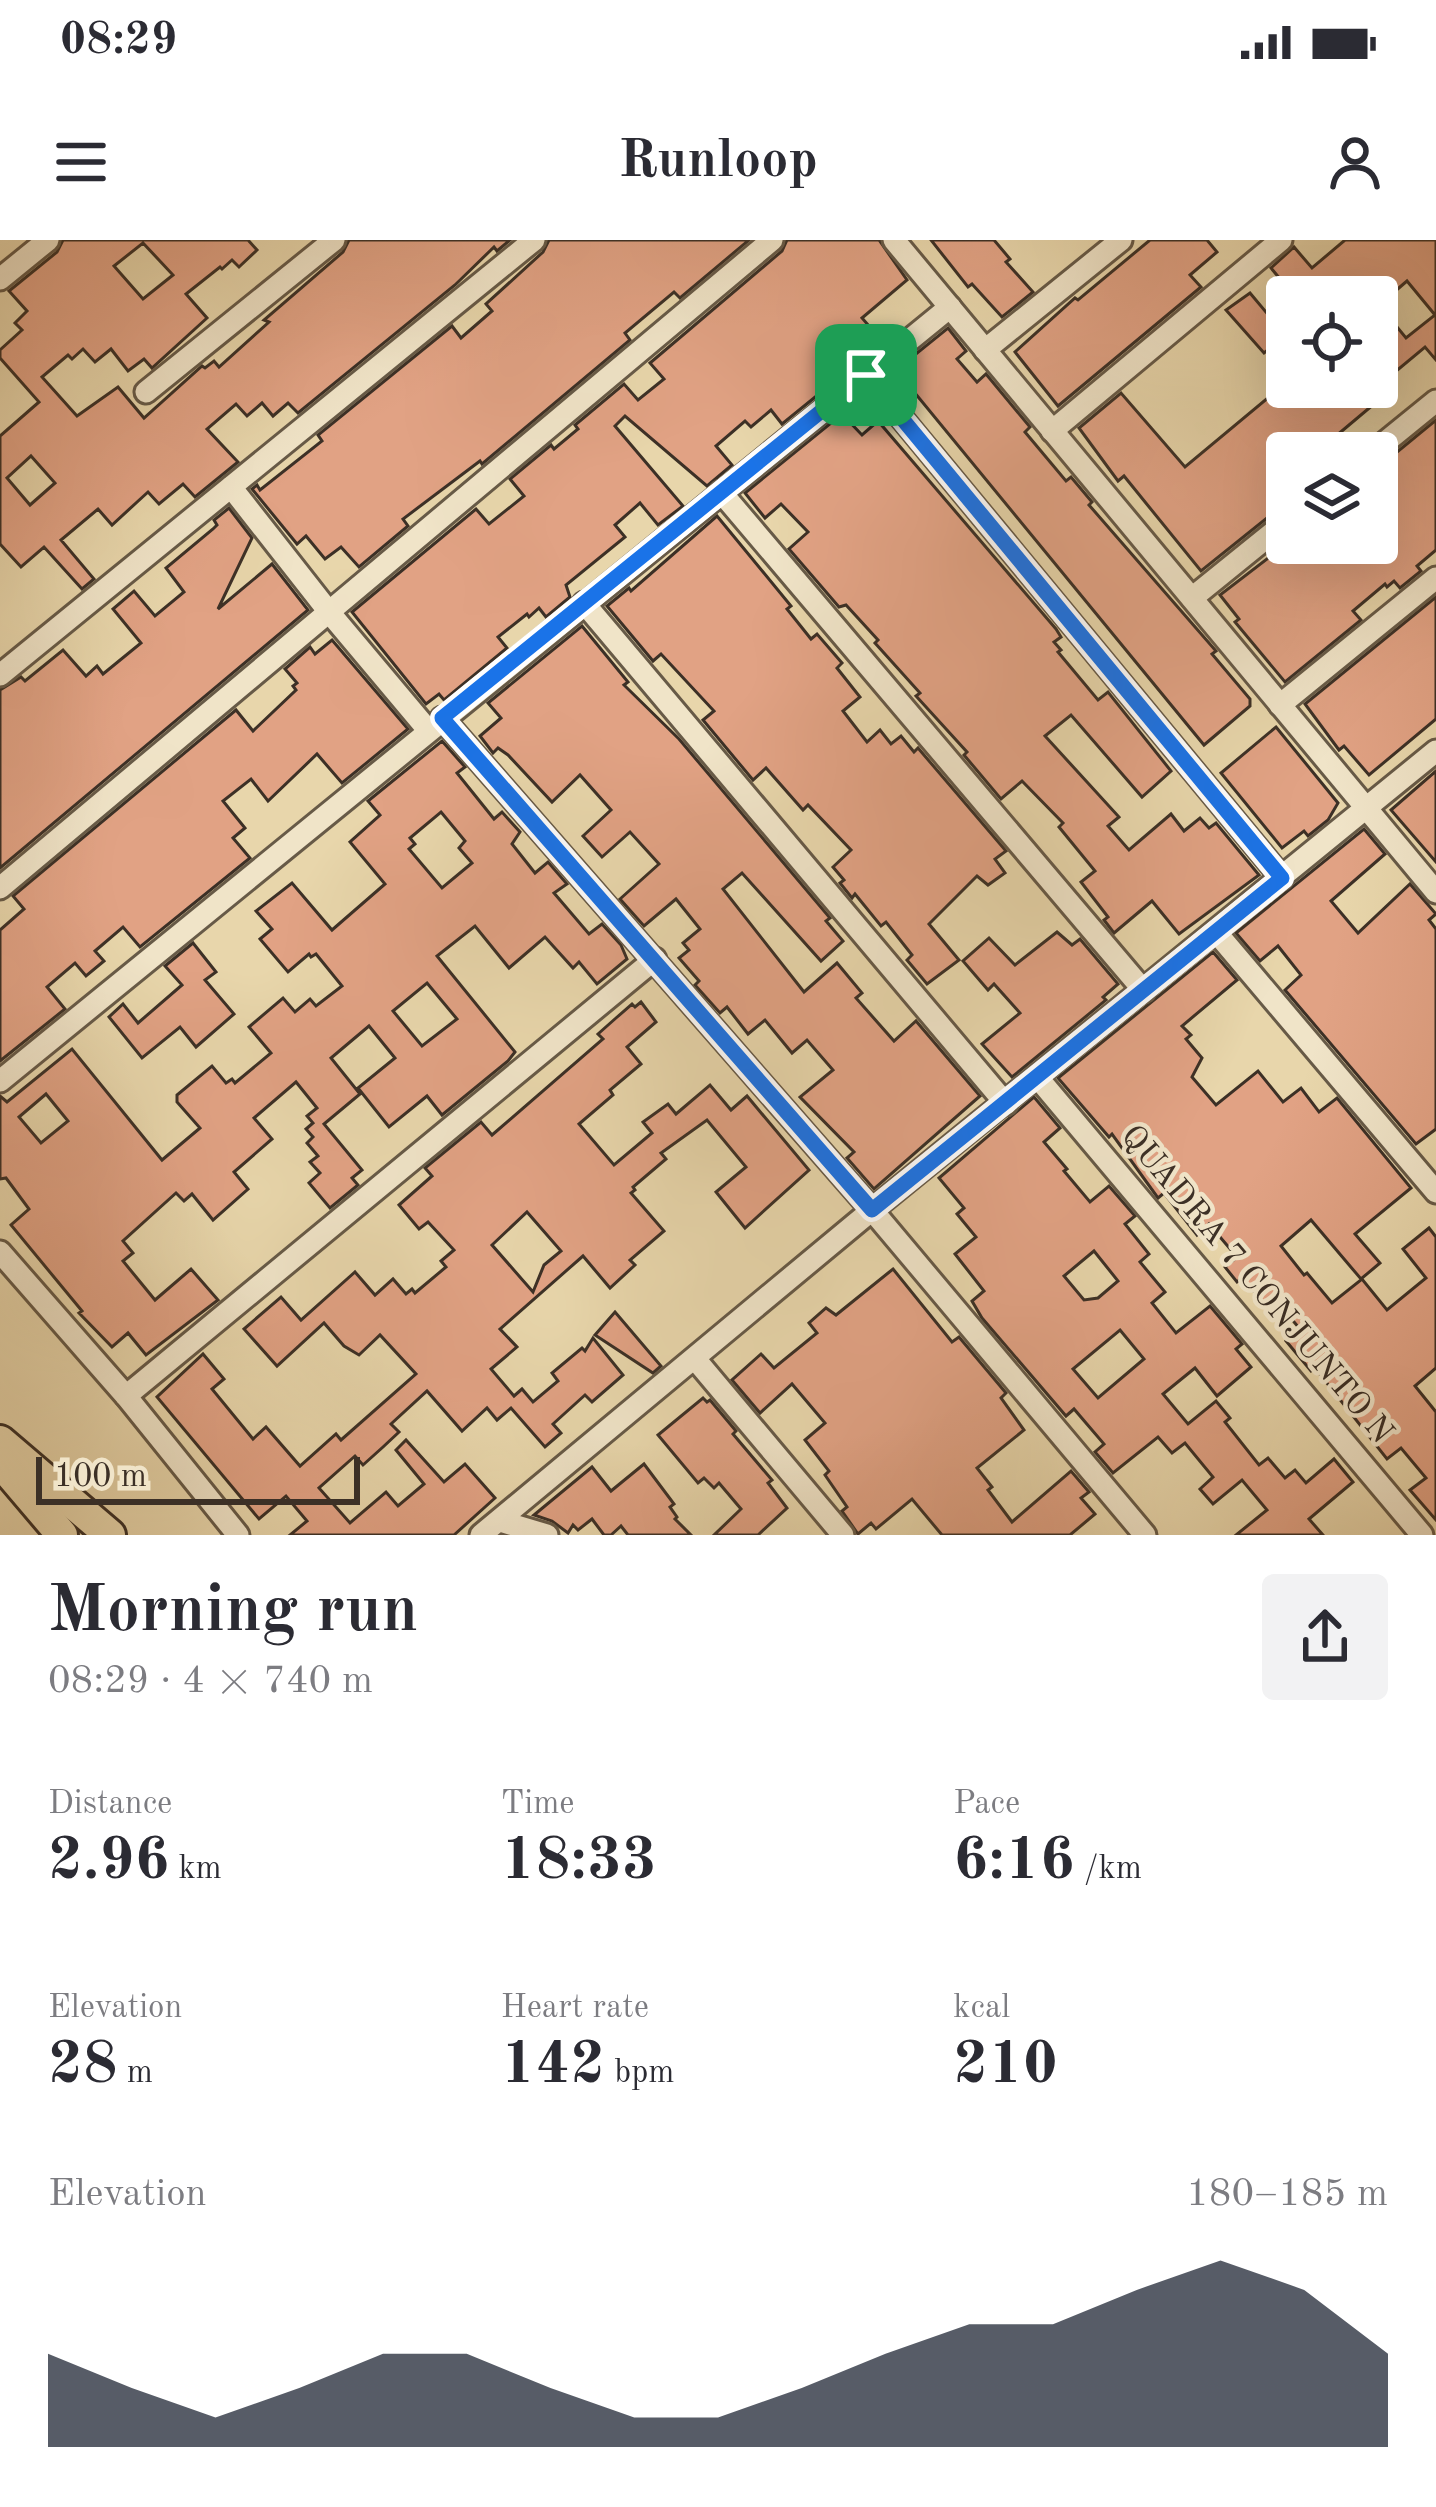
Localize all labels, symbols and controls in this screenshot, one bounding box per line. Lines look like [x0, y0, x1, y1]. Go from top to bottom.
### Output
text: 08:29 [60, 19, 177, 64]
icon: menu [48, 129, 114, 195]
icon: person [1322, 129, 1388, 195]
text: Runloop [618, 135, 818, 189]
map controls [1266, 276, 1398, 564]
button: locate [1266, 276, 1398, 408]
pin [815, 324, 917, 426]
icon: arrive [833, 342, 899, 408]
button: layers [1266, 432, 1398, 564]
street label: QUADRA 7 CONJUNTO N [1114, 1120, 1398, 1450]
scale bar [36, 1451, 360, 1504]
text: 100 m [54, 1461, 147, 1494]
button: share [1262, 1574, 1388, 1700]
text: Morning run [48, 1580, 418, 1646]
text: 08:29 · 4 × 740 m [48, 1662, 373, 1701]
text: Distance [48, 1788, 172, 1821]
text: Time [501, 1788, 575, 1821]
text: Pace [953, 1788, 1020, 1821]
text: 2.96 [48, 1832, 169, 1892]
text: 18:33 [501, 1832, 657, 1892]
text: 6:16 [953, 1832, 1075, 1892]
text: km [169, 1853, 222, 1886]
text: /km [1075, 1853, 1142, 1886]
text: Elevation [48, 1992, 182, 2025]
text: Heart rate [501, 1992, 649, 2025]
text: kcal [953, 1992, 1010, 2025]
text: 28 [48, 2036, 118, 2096]
text: 142 [501, 2036, 605, 2096]
text: 210 [953, 2036, 1058, 2096]
text: m [118, 2057, 153, 2090]
text: bpm [605, 2057, 675, 2090]
text: Elevation [48, 2175, 207, 2214]
text: 180–185 m [1186, 2175, 1388, 2214]

